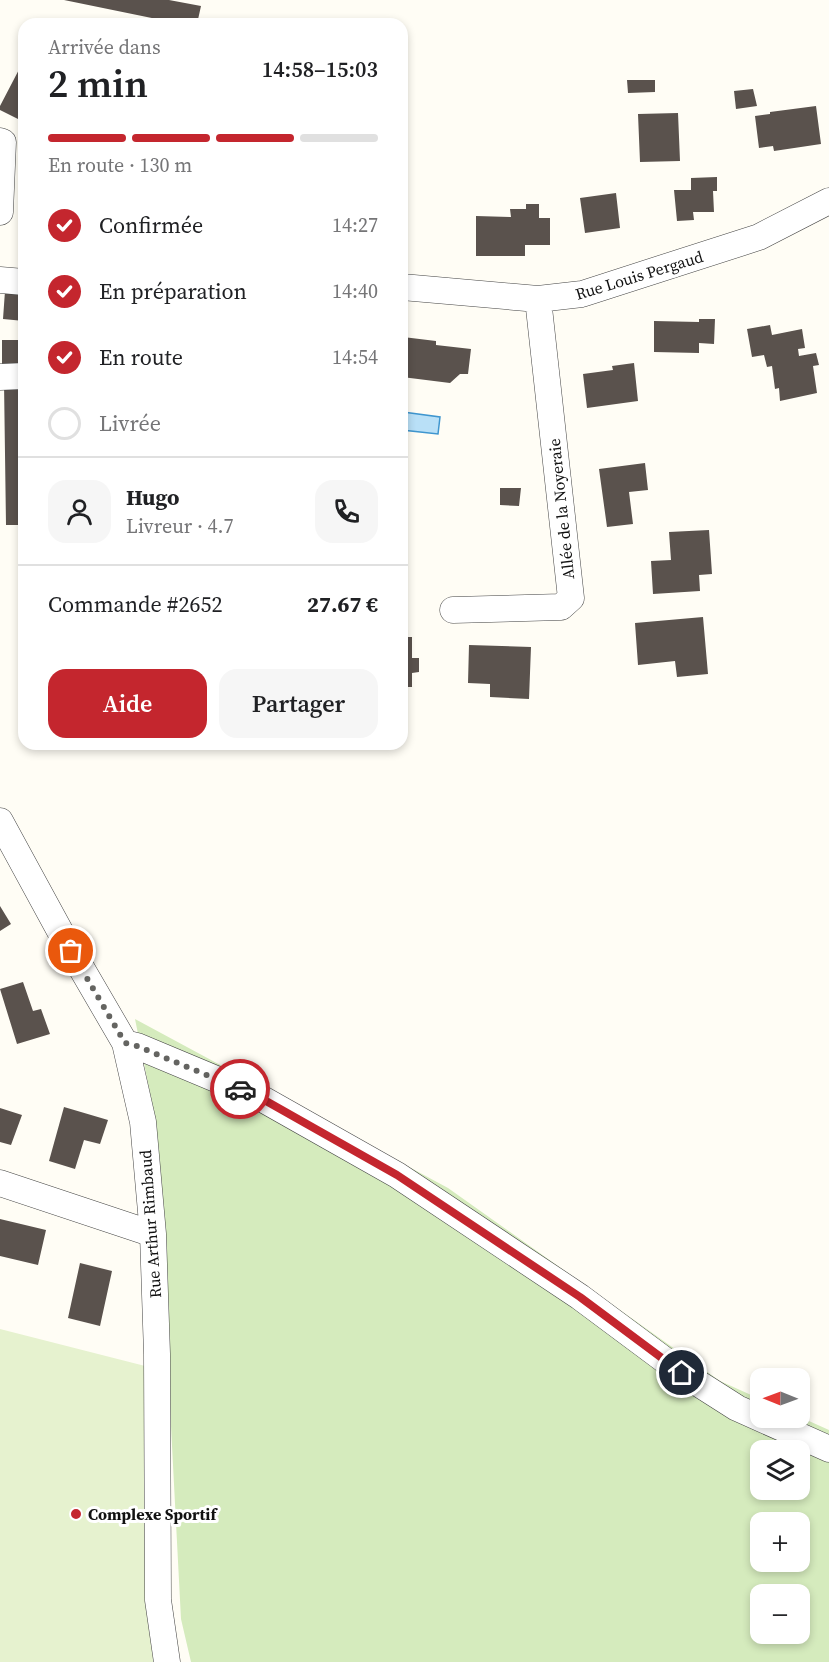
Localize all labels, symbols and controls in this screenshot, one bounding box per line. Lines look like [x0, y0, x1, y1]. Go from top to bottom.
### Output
text: Arrivée dans [48, 33, 161, 61]
text: 14:58–15:03 [262, 54, 378, 84]
text: 2 min [48, 57, 148, 110]
text: En route · 130 m [48, 151, 192, 179]
icon: check [48, 209, 81, 242]
text: Confirmée [99, 210, 203, 240]
text: 14:27 [332, 211, 378, 239]
street label: Rue Louis Pergaud [572, 245, 706, 305]
icon: check [48, 275, 81, 308]
text: En préparation [99, 276, 247, 306]
text: 14:40 [332, 277, 378, 305]
icon: check [48, 341, 81, 374]
text: En route [99, 342, 183, 372]
text: 14:54 [332, 343, 378, 371]
text: Livrée [99, 408, 161, 438]
street label: Allée de la Noyeraie [543, 437, 579, 581]
button: person [48, 480, 111, 543]
button: phone [315, 480, 378, 543]
text: Hugo [126, 482, 180, 512]
text: Livreur · 4.7 [126, 512, 234, 540]
text: Commande #2652 [48, 589, 222, 619]
text: 27.67 € [307, 589, 378, 619]
button: Aide [48, 669, 207, 738]
button: Partager [219, 669, 378, 738]
pin [45, 925, 96, 976]
icon: bag [54, 934, 87, 967]
courier [210, 1059, 270, 1119]
icon: car [224, 1073, 257, 1106]
street label: Rue Arthur Rimbaud [134, 1149, 166, 1299]
pin [656, 1347, 707, 1398]
icon: home [665, 1356, 698, 1389]
north arrow [750, 1368, 810, 1428]
map controls [750, 1368, 810, 1644]
button: layers [750, 1440, 810, 1500]
place label: Complexe Sportif [88, 1503, 218, 1525]
marker: Complexe Sportif [69, 1507, 83, 1521]
button: + [750, 1512, 810, 1572]
button: − [750, 1584, 810, 1644]

